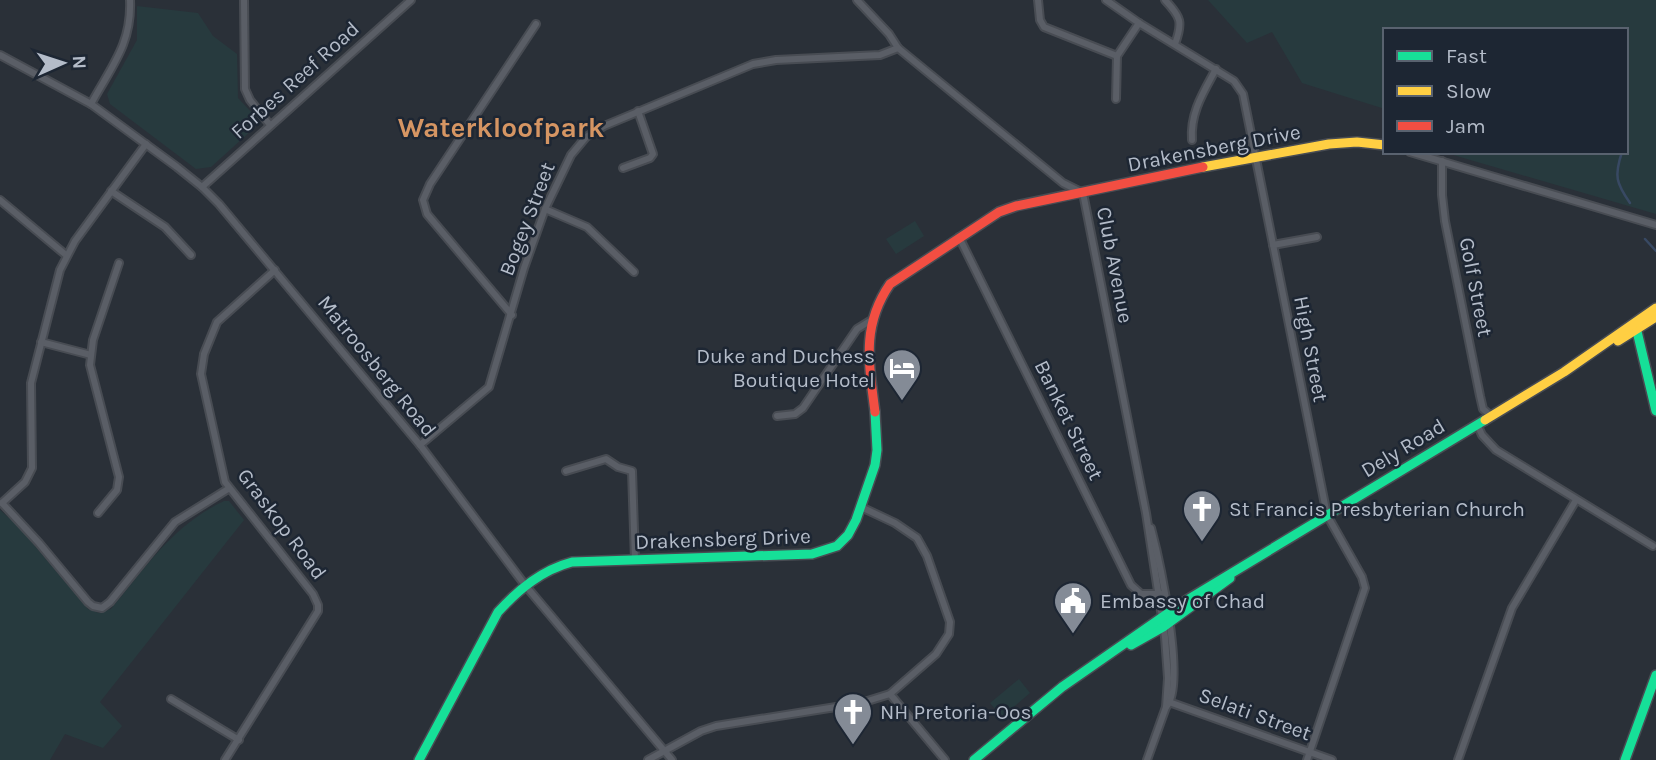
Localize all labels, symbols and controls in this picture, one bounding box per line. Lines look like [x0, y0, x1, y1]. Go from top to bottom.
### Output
street label: Forbes Reef Road [226, 16, 364, 144]
north arrow [28, 28, 98, 98]
legend [1383, 28, 1628, 154]
text: Fast [1446, 44, 1487, 68]
text: N [68, 55, 90, 70]
text: Slow [1446, 79, 1491, 103]
district label: Waterkloofpark [398, 111, 605, 144]
text: Jam [1446, 114, 1486, 138]
street label: Drakensberg Drive [1125, 119, 1303, 177]
street label: Bogey Street [494, 159, 560, 279]
street label: Club Avenue [1092, 205, 1138, 325]
street label: Golf Street [1455, 235, 1497, 339]
street label: Matroosberg Road [313, 291, 441, 441]
street label: High Street [1289, 294, 1333, 404]
place label: Duke and Duchess Boutique Hotel [696, 344, 875, 392]
hotel icon: Duke and Duchess Boutique Hotel [881, 347, 923, 402]
street label: Banket Street [1030, 356, 1108, 484]
street label: Dely Road [1357, 414, 1449, 482]
street label: Graskop Road [233, 464, 331, 584]
church icon: St Francis Presbyterian Church [1181, 488, 1223, 543]
place label: St Francis Presbyterian Church [1229, 497, 1525, 521]
street label: Drakensberg Drive [635, 524, 811, 554]
public building icon: Embassy of Chad [1052, 580, 1094, 635]
place label: Embassy of Chad [1100, 589, 1265, 613]
street label: Selati Street [1196, 683, 1314, 745]
church icon: NH Pretoria-Oos [832, 691, 874, 746]
place label: NH Pretoria-Oos [880, 700, 1032, 724]

